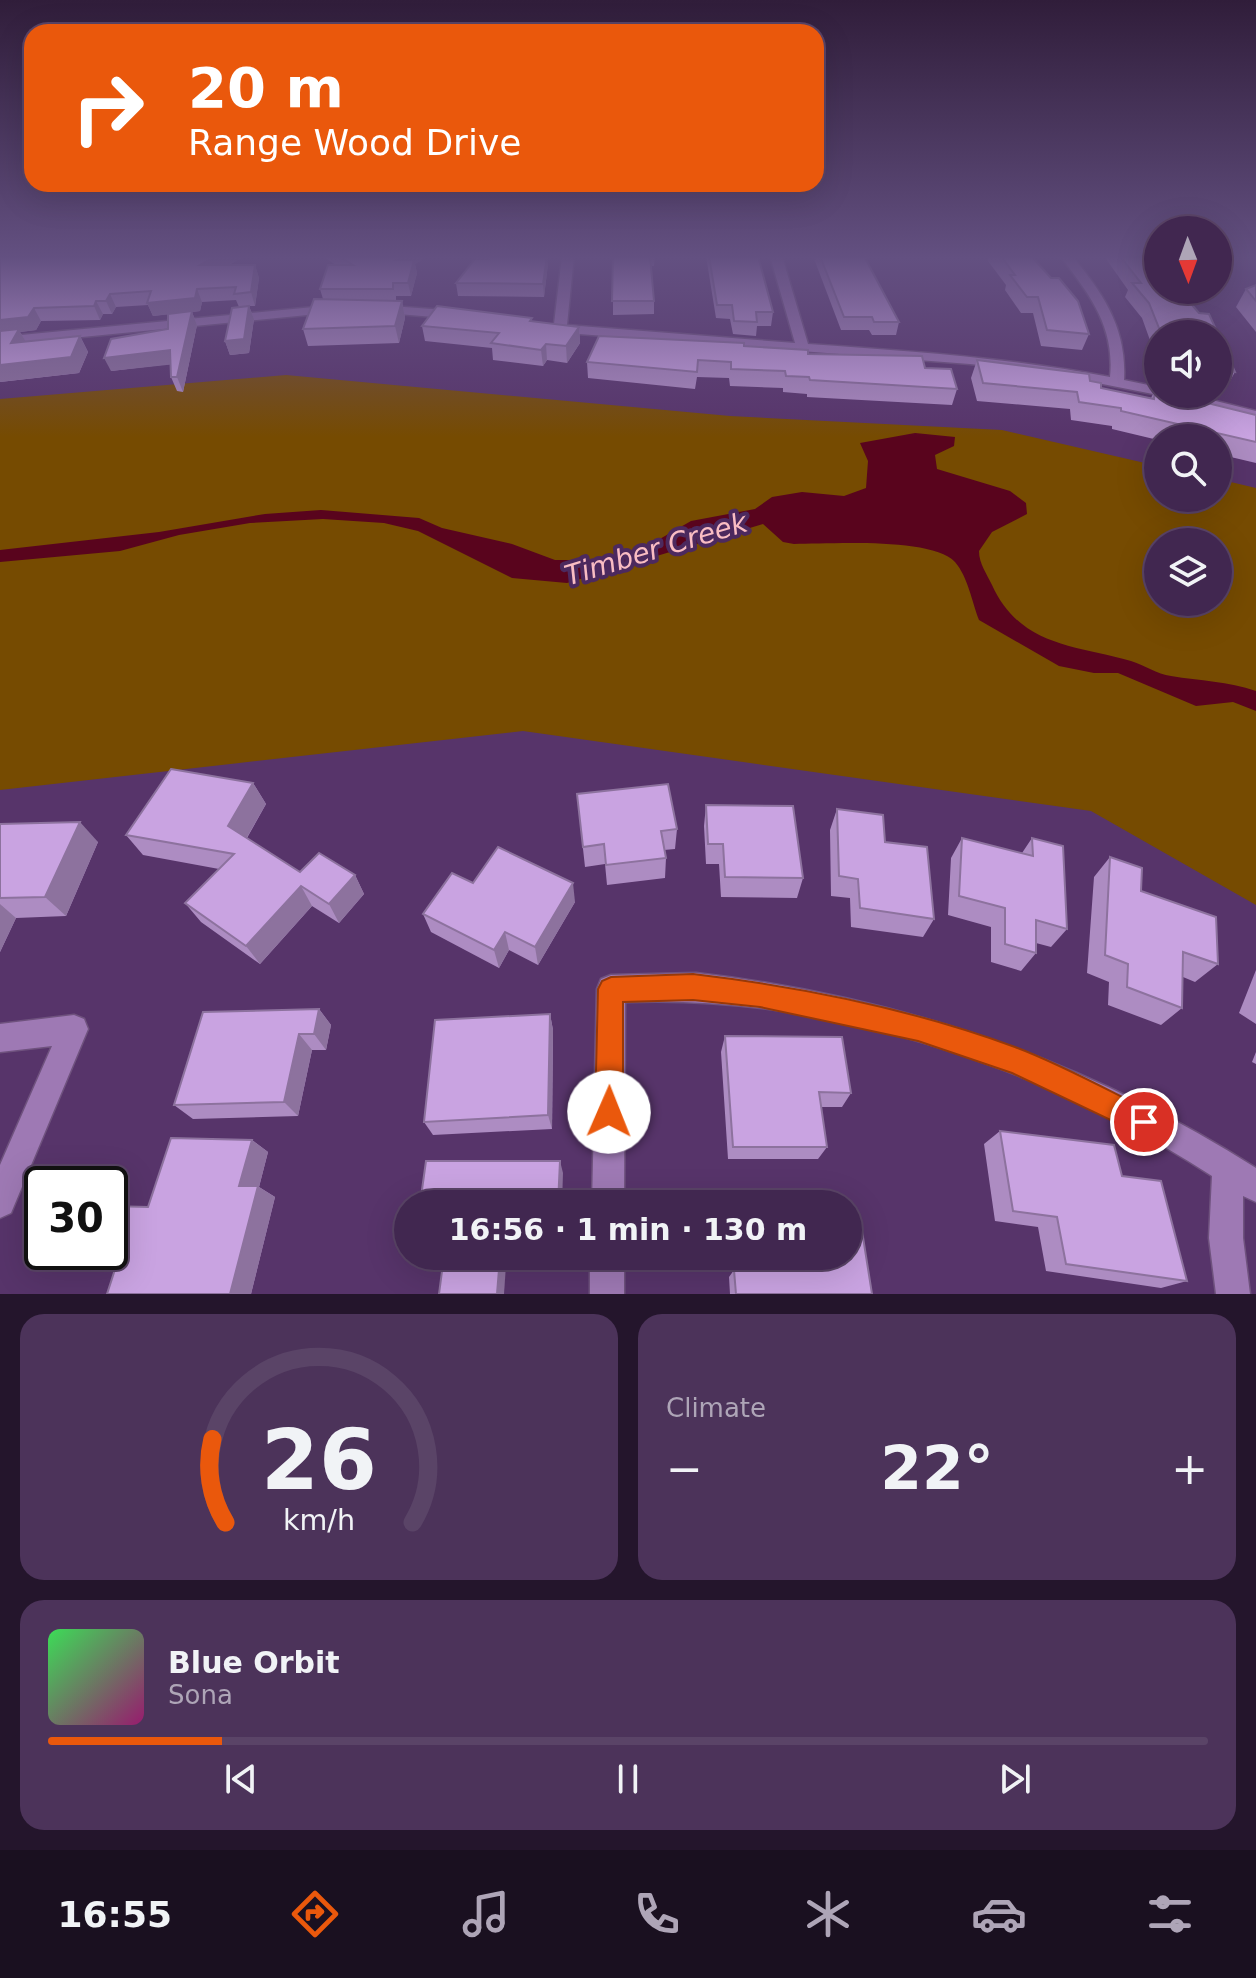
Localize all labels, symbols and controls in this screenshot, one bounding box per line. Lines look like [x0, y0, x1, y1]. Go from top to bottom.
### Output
text: 20 m [188, 55, 344, 120]
icon: right [56, 56, 160, 160]
text: Range Wood Drive [188, 122, 521, 163]
north arrow [1144, 216, 1232, 304]
map controls [1144, 216, 1232, 616]
button: sound [1144, 320, 1232, 408]
button: search [1144, 424, 1232, 512]
water label: Timber Creek [561, 505, 753, 592]
button: layers [1144, 528, 1232, 616]
position arrow [567, 1070, 651, 1154]
pin [1110, 1088, 1178, 1156]
icon: arrive [1122, 1100, 1166, 1144]
speed limit sign: 30 [24, 1166, 128, 1270]
text: 16:56 · 1 min · 130 m [449, 1212, 807, 1247]
text: Climate [666, 1393, 766, 1423]
text: 26 [261, 1412, 377, 1509]
text: 22° [880, 1433, 994, 1503]
text: − [666, 1443, 703, 1494]
text: + [1171, 1443, 1208, 1494]
text: km/h [283, 1503, 355, 1537]
text: Blue Orbit [168, 1645, 340, 1680]
text: Sona [168, 1680, 233, 1710]
icon: previous [219, 1757, 263, 1801]
icon: pause [606, 1757, 650, 1801]
icon: next [993, 1757, 1037, 1801]
icon: directions [287, 1886, 343, 1942]
icon: music [458, 1886, 514, 1942]
icon: phone [629, 1886, 685, 1942]
icon: climate [800, 1886, 856, 1942]
icon: car [971, 1886, 1027, 1942]
icon: filters [1142, 1886, 1198, 1942]
text: 16:55 [58, 1894, 172, 1935]

